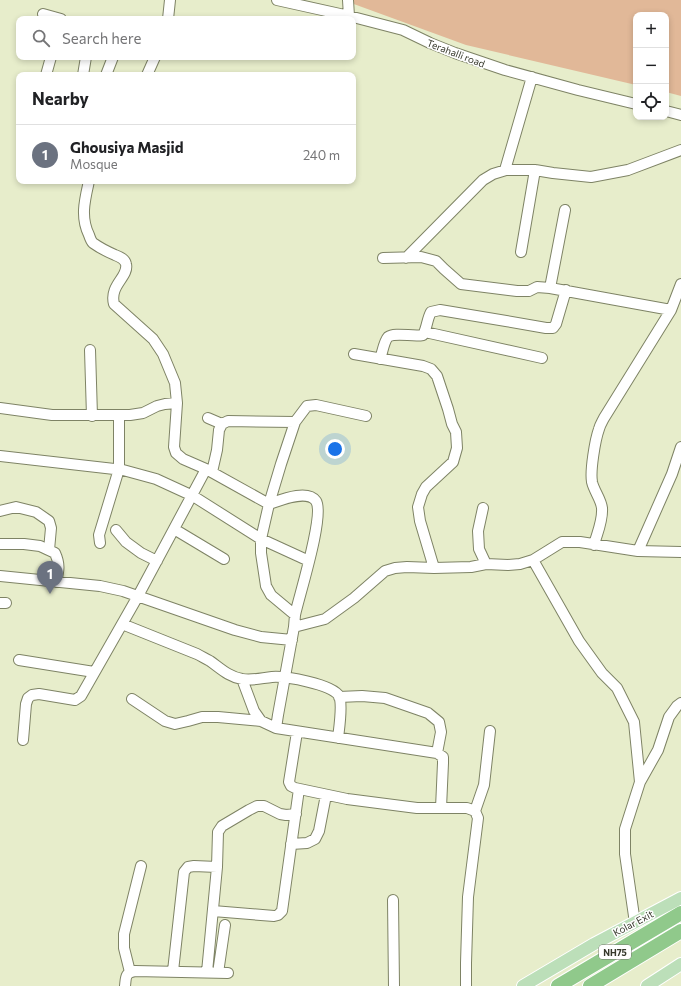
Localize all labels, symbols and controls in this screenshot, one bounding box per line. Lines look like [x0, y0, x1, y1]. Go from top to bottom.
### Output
map controls [633, 12, 669, 120]
button: + [633, 12, 669, 48]
search box [16, 16, 356, 60]
icon: search [30, 27, 52, 49]
text: Search here [62, 29, 141, 47]
street label: Terahalli road [425, 36, 487, 70]
button: − [633, 48, 669, 84]
button: locate [633, 84, 669, 120]
text: Nearby [32, 88, 89, 109]
text: Ghousiya Masjid [70, 138, 183, 156]
text: 1 [42, 147, 48, 163]
text: 240 m [303, 147, 340, 163]
text: Mosque [70, 156, 118, 172]
your location [325, 439, 345, 459]
pin: 1 [37, 561, 63, 594]
street label: Kolar Exit [611, 907, 655, 939]
road number: NH75 [599, 945, 631, 959]

